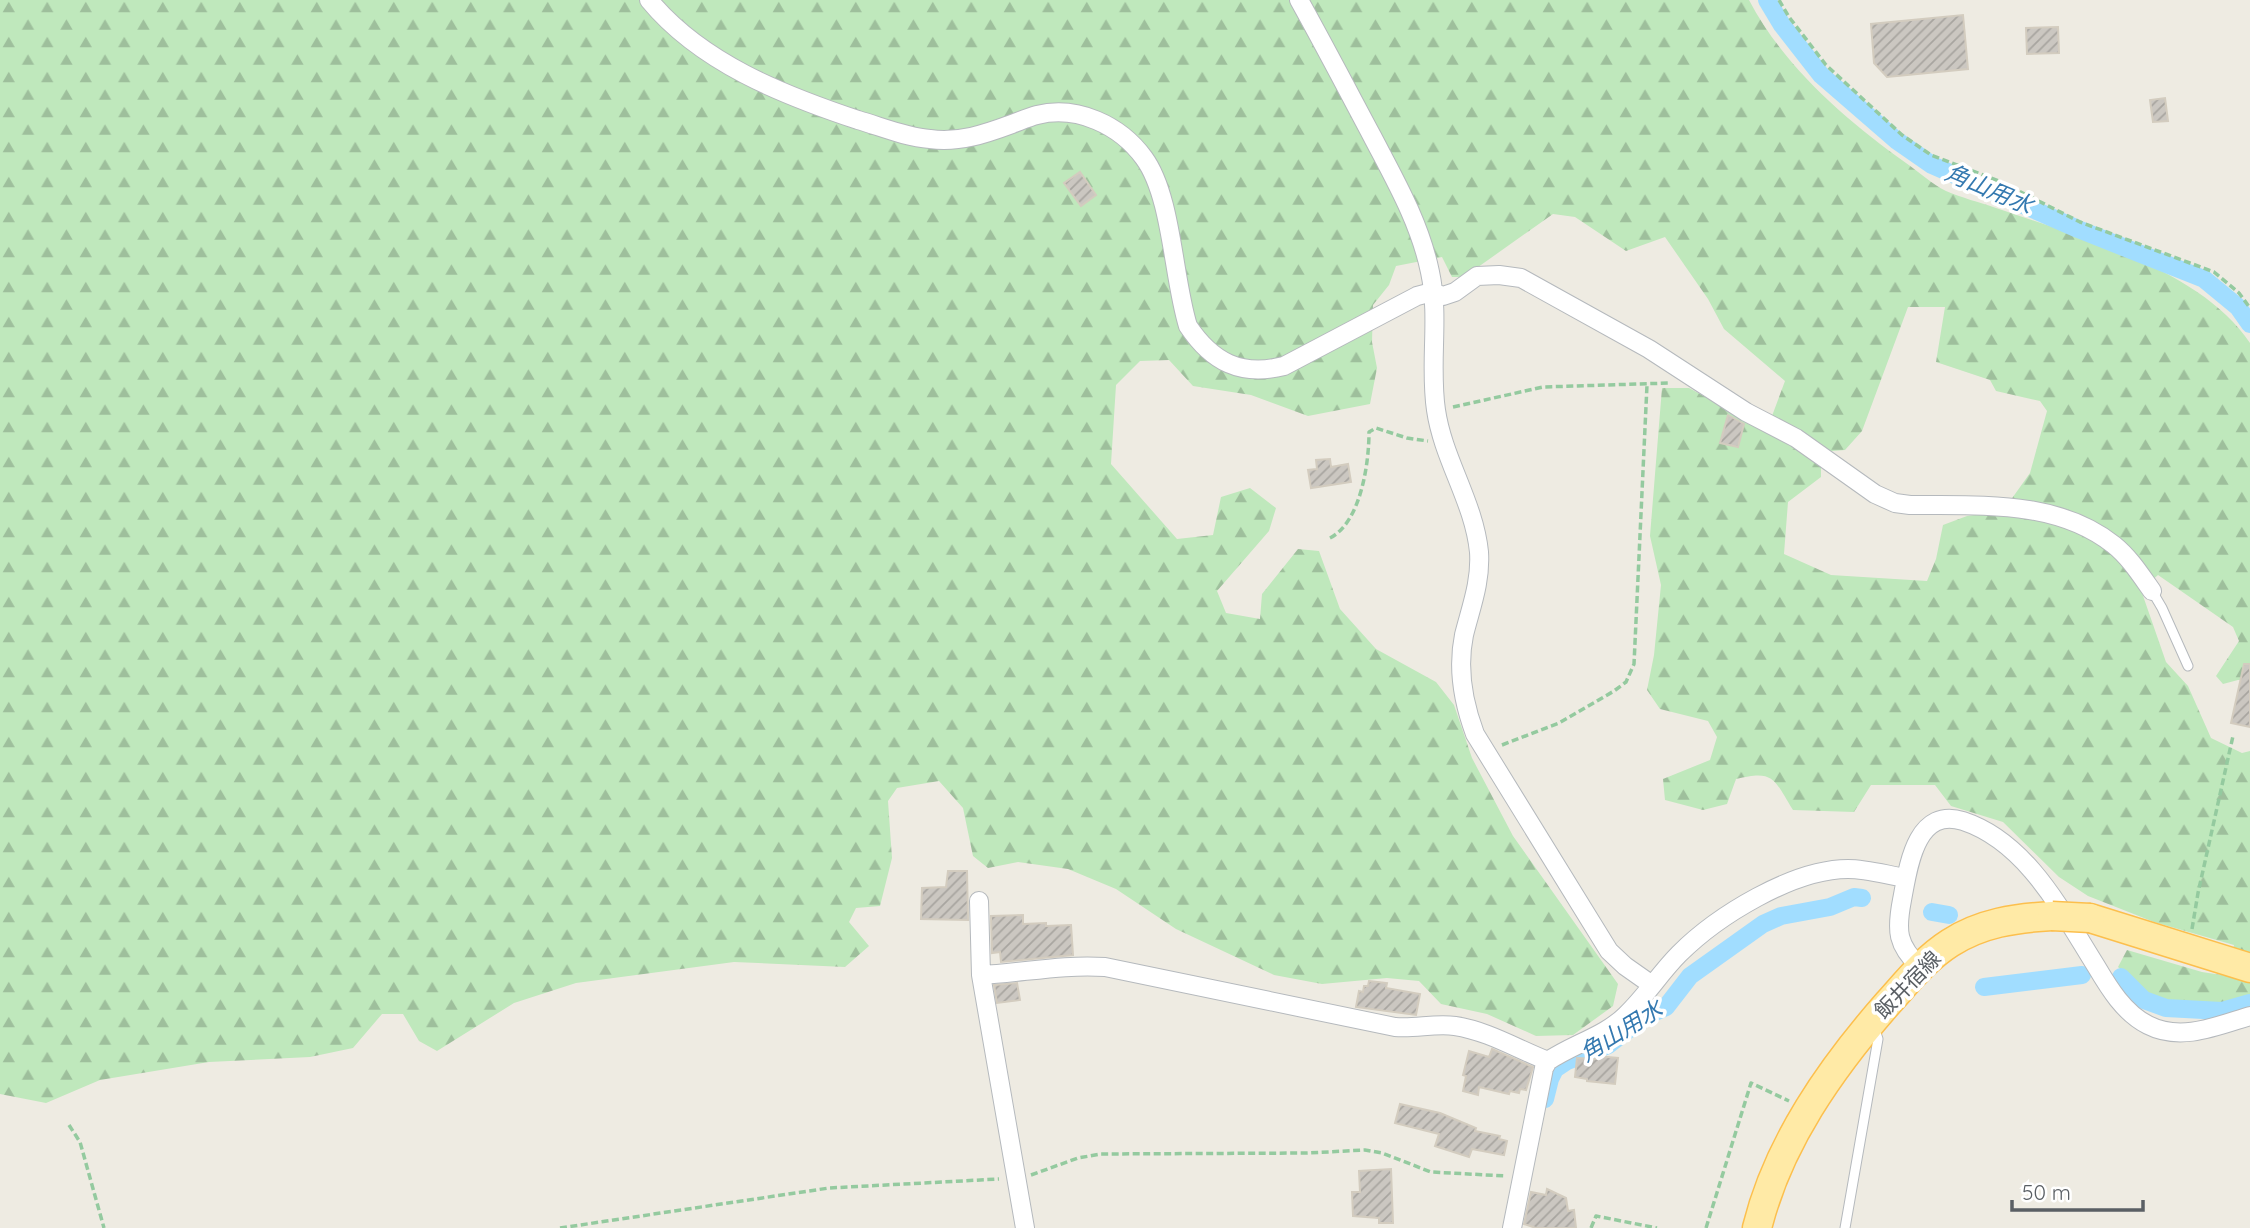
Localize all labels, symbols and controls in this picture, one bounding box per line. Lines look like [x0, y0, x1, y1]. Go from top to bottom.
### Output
water label: 角山用水 [1941, 157, 2040, 221]
street label: 飯井宿線 [1869, 945, 1946, 1024]
water label: 角山用水 [1574, 992, 1670, 1067]
scale bar [2012, 1168, 2143, 1212]
text: 50 m [2022, 1179, 2071, 1205]

